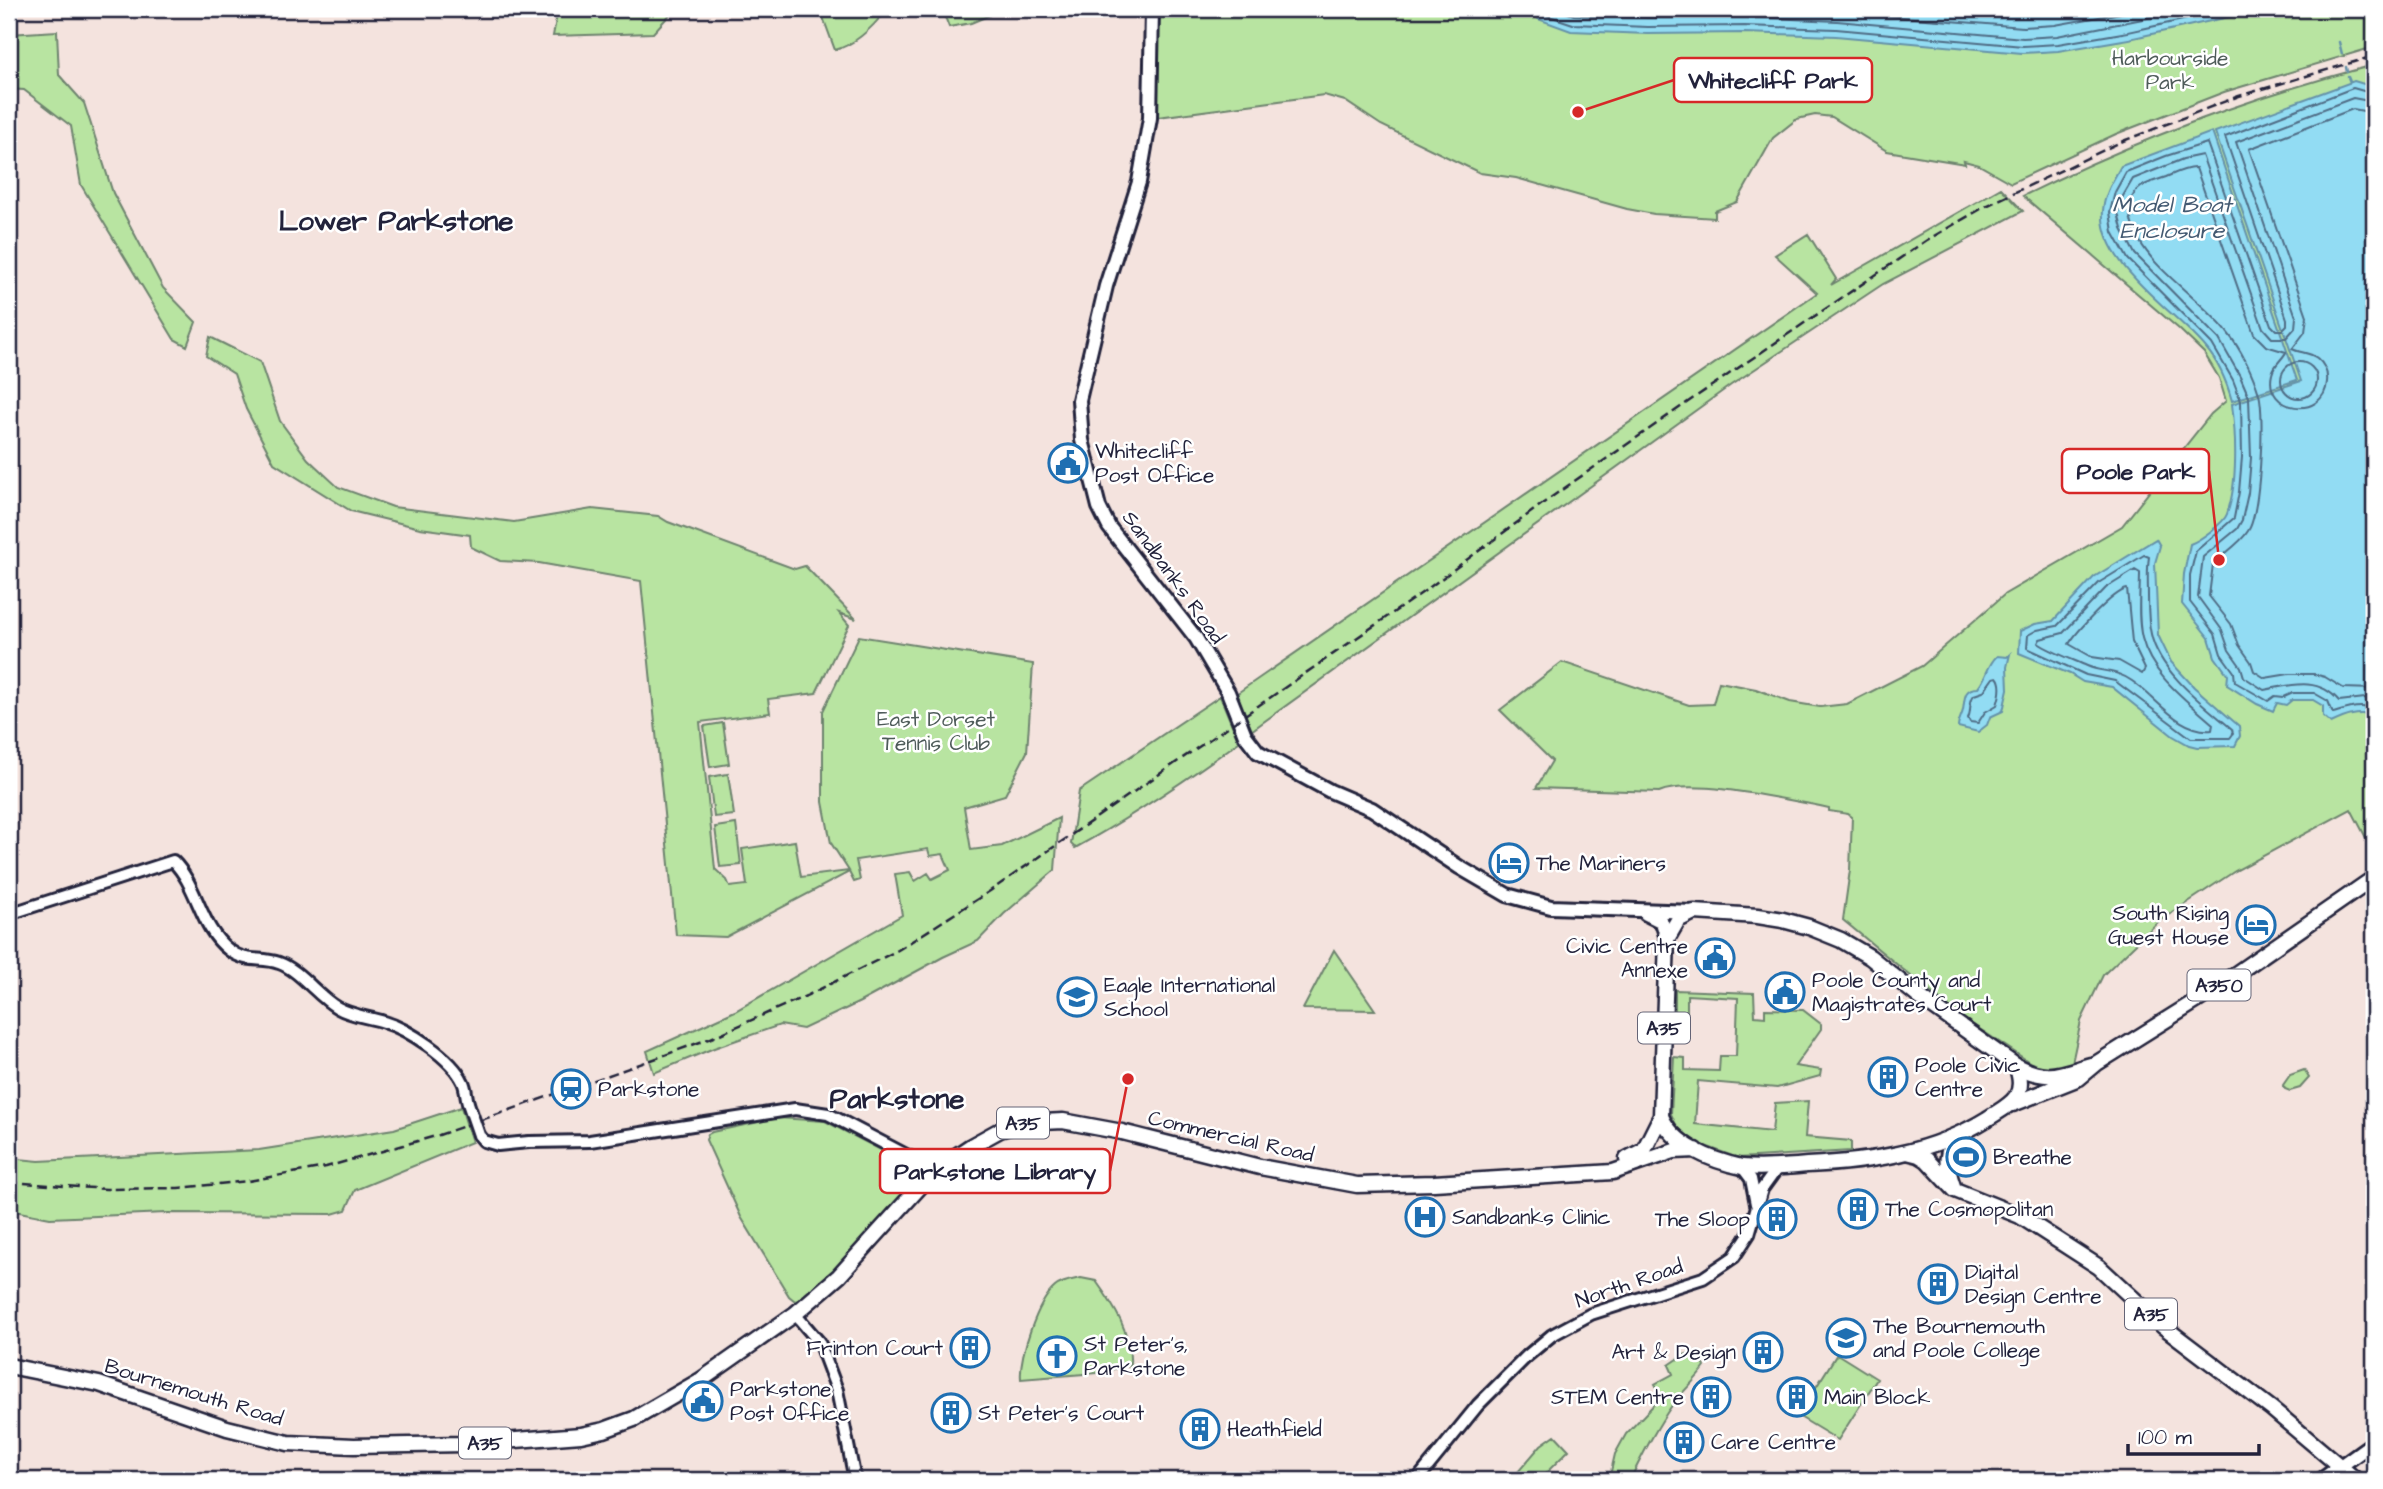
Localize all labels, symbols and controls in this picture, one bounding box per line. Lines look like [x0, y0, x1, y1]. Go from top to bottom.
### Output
park label: Harbourside Park [2112, 44, 2228, 97]
callout: Whitecliff Park [1674, 58, 1872, 102]
text: Whitecliff Park [1687, 65, 1859, 97]
water label: Model Boat Enclosure [2112, 189, 2234, 247]
district label: Lower Parkstone [279, 202, 513, 241]
place label: Whitecliff Post Office [1095, 437, 1214, 490]
public building icon: Whitecliff Post Office [1047, 442, 1089, 484]
callout: Poole Park [2062, 449, 2209, 493]
text: Poole Park [2077, 456, 2196, 488]
street label: Sandbanks Road [1115, 505, 1232, 650]
park label: East Dorset Tennis Club [877, 705, 995, 758]
hotel icon: The Mariners [1488, 842, 1530, 884]
place label: The Mariners [1536, 849, 1666, 878]
place label: South Rising Guest House [2108, 899, 2229, 952]
hotel icon: South Rising Guest House [2235, 904, 2277, 946]
place label: Civic Centre Annexe [1566, 932, 1688, 985]
public building icon: Civic Centre Annexe [1694, 937, 1736, 979]
place label: Poole County and Magistrates Court [1812, 966, 1992, 1021]
road number: A350 [2188, 970, 2250, 1001]
place label: Eagle International School [1104, 971, 1275, 1024]
public building icon: Poole County and Magistrates Court [1764, 971, 1806, 1013]
school or university icon: Eagle International School [1056, 976, 1098, 1018]
road number: A35 [1638, 1012, 1690, 1044]
place label: Poole Civic Centre [1915, 1051, 2021, 1104]
building icon: Poole Civic Centre [1867, 1056, 1909, 1098]
station icon: Parkstone [550, 1068, 592, 1110]
place label: Parkstone [598, 1075, 699, 1104]
district label: Parkstone [829, 1080, 965, 1119]
street label: Commercial Road [1145, 1103, 1317, 1170]
road number: A35 [997, 1107, 1049, 1138]
sports icon: Breathe [1945, 1136, 1987, 1178]
place label: Breathe [1993, 1143, 2072, 1172]
callout: Parkstone Library [880, 1149, 1110, 1193]
text: Parkstone Library [894, 1156, 1096, 1190]
building icon: The Cosmopolitan [1837, 1188, 1879, 1230]
place label: The Cosmopolitan [1885, 1195, 2053, 1225]
hospital icon: Sandbanks Clinic [1404, 1196, 1446, 1238]
building icon: The Sloop [1756, 1198, 1798, 1240]
place label: Sandbanks Clinic [1452, 1203, 1611, 1232]
place label: The Sloop [1655, 1205, 1750, 1235]
street label: North Road [1571, 1251, 1687, 1315]
place label: Digital Design Centre [1965, 1258, 2102, 1313]
building icon: Digital Design Centre [1917, 1263, 1959, 1305]
road number: A35 [2125, 1298, 2177, 1330]
place label: The Bournemouth and Poole College [1873, 1312, 2045, 1367]
school or university icon: The Bournemouth and Poole College [1825, 1317, 1867, 1359]
building icon: Frinton Court [949, 1327, 991, 1369]
place label: St Peter’s, Parkstone [1084, 1330, 1188, 1383]
building icon: Art & Design [1742, 1331, 1784, 1373]
place label: Frinton Court [807, 1334, 943, 1363]
church icon: St Peter’s, Parkstone [1036, 1335, 1078, 1377]
place label: Art & Design [1612, 1338, 1736, 1369]
street label: Bournemouth Road [101, 1352, 287, 1433]
place label: Parkstone Post Office [730, 1375, 849, 1428]
building icon: STEM Centre [1690, 1376, 1732, 1418]
building icon: Main Block [1776, 1376, 1818, 1418]
public building icon: Parkstone Post Office [682, 1380, 724, 1422]
place label: STEM Centre [1551, 1383, 1684, 1412]
place label: Main Block [1824, 1383, 1930, 1412]
building icon: St Peter's Court [930, 1392, 972, 1434]
place label: St Peter's Court [978, 1399, 1145, 1428]
building icon: Heathfield [1179, 1408, 1221, 1450]
scale bar [2128, 1412, 2259, 1456]
place label: Heathfield [1227, 1415, 1322, 1444]
building icon: Care Centre [1663, 1421, 1705, 1463]
text: 100 m [2138, 1423, 2193, 1452]
road number: A35 [459, 1428, 511, 1458]
place label: Care Centre [1711, 1428, 1836, 1457]

